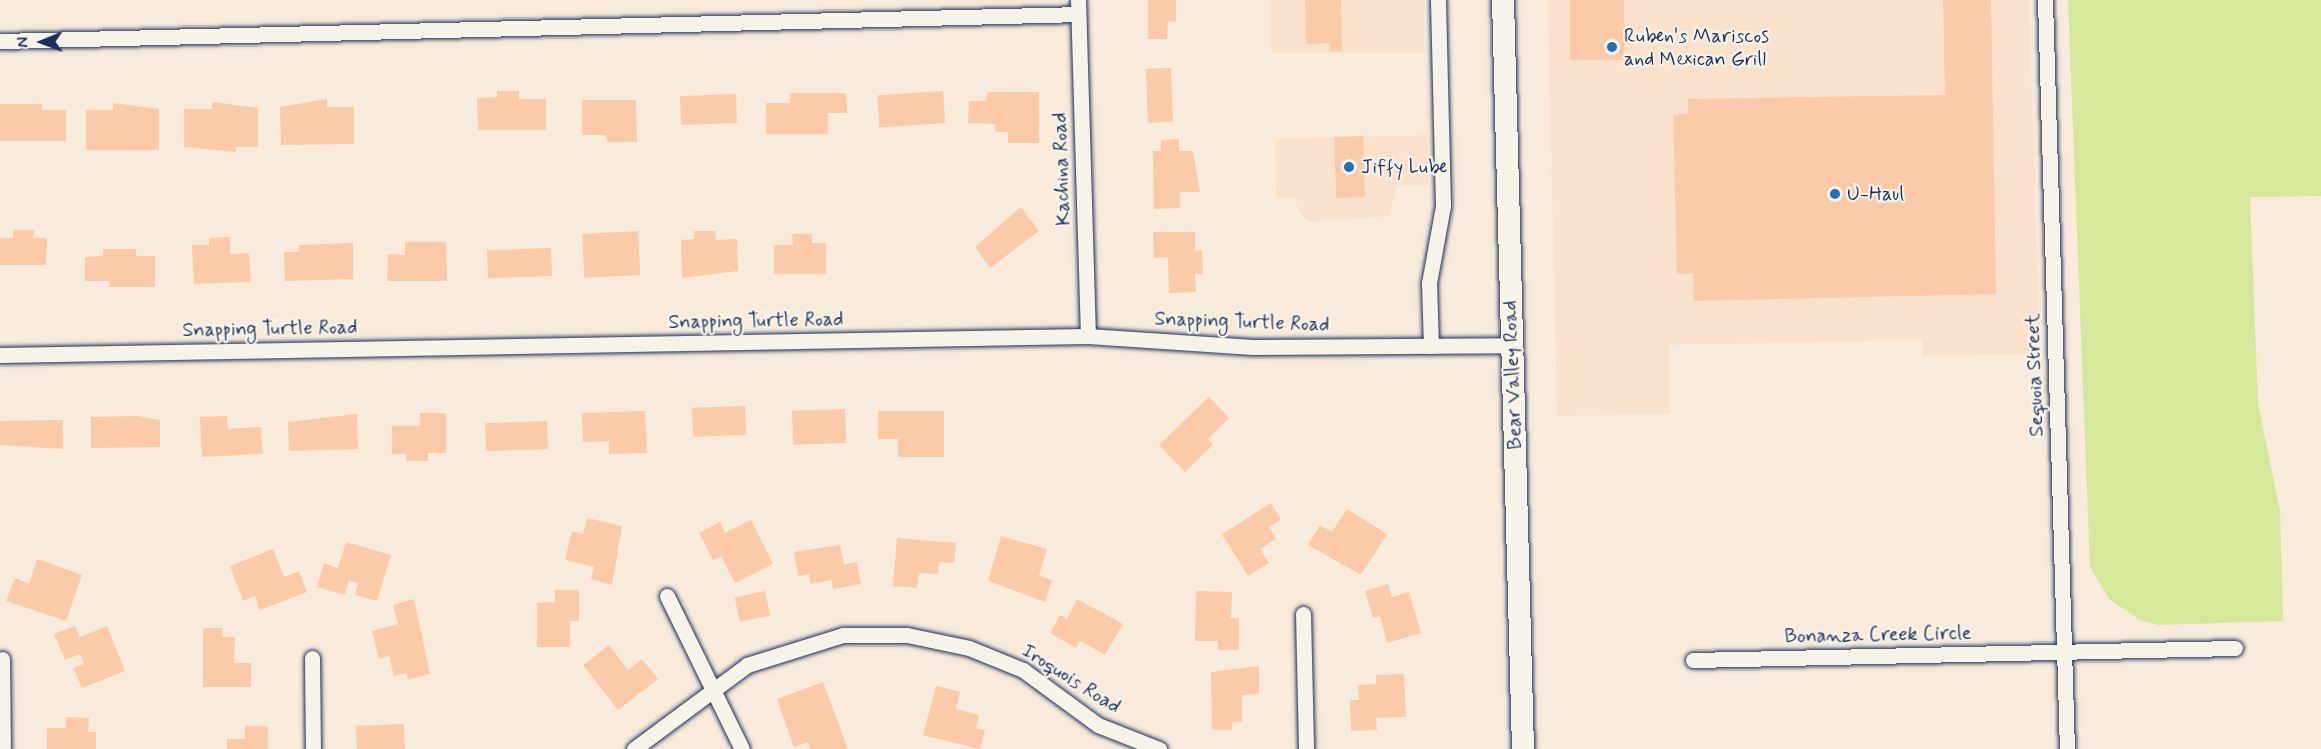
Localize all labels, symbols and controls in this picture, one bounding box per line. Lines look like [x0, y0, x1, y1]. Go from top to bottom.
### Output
north arrow [12, 12, 72, 72]
place label: Ruben's Mariscos and Mexican Grill [1624, 24, 1767, 71]
text: N [13, 37, 34, 48]
marker: Ruben's Mariscos and Mexican Grill [1605, 40, 1619, 54]
street label: Kachina Road [1048, 112, 1076, 226]
place label: Jiffy Lube [1361, 155, 1449, 179]
marker: Jiffy Lube [1342, 160, 1356, 174]
place label: U-Haul [1847, 182, 1904, 206]
marker: U-Haul [1828, 187, 1842, 201]
street label: Bear Valley Road [1499, 304, 1527, 446]
street label: Snapping Turtle Road [668, 307, 844, 335]
street label: Snapping Turtle Road [1154, 307, 1330, 337]
street label: Sequoia Street [2021, 313, 2049, 437]
street label: Snapping Turtle Road [182, 315, 358, 343]
street label: Bonanza Creek Circle [1783, 621, 1973, 649]
street label: Iroquois Road [1017, 639, 1125, 719]

